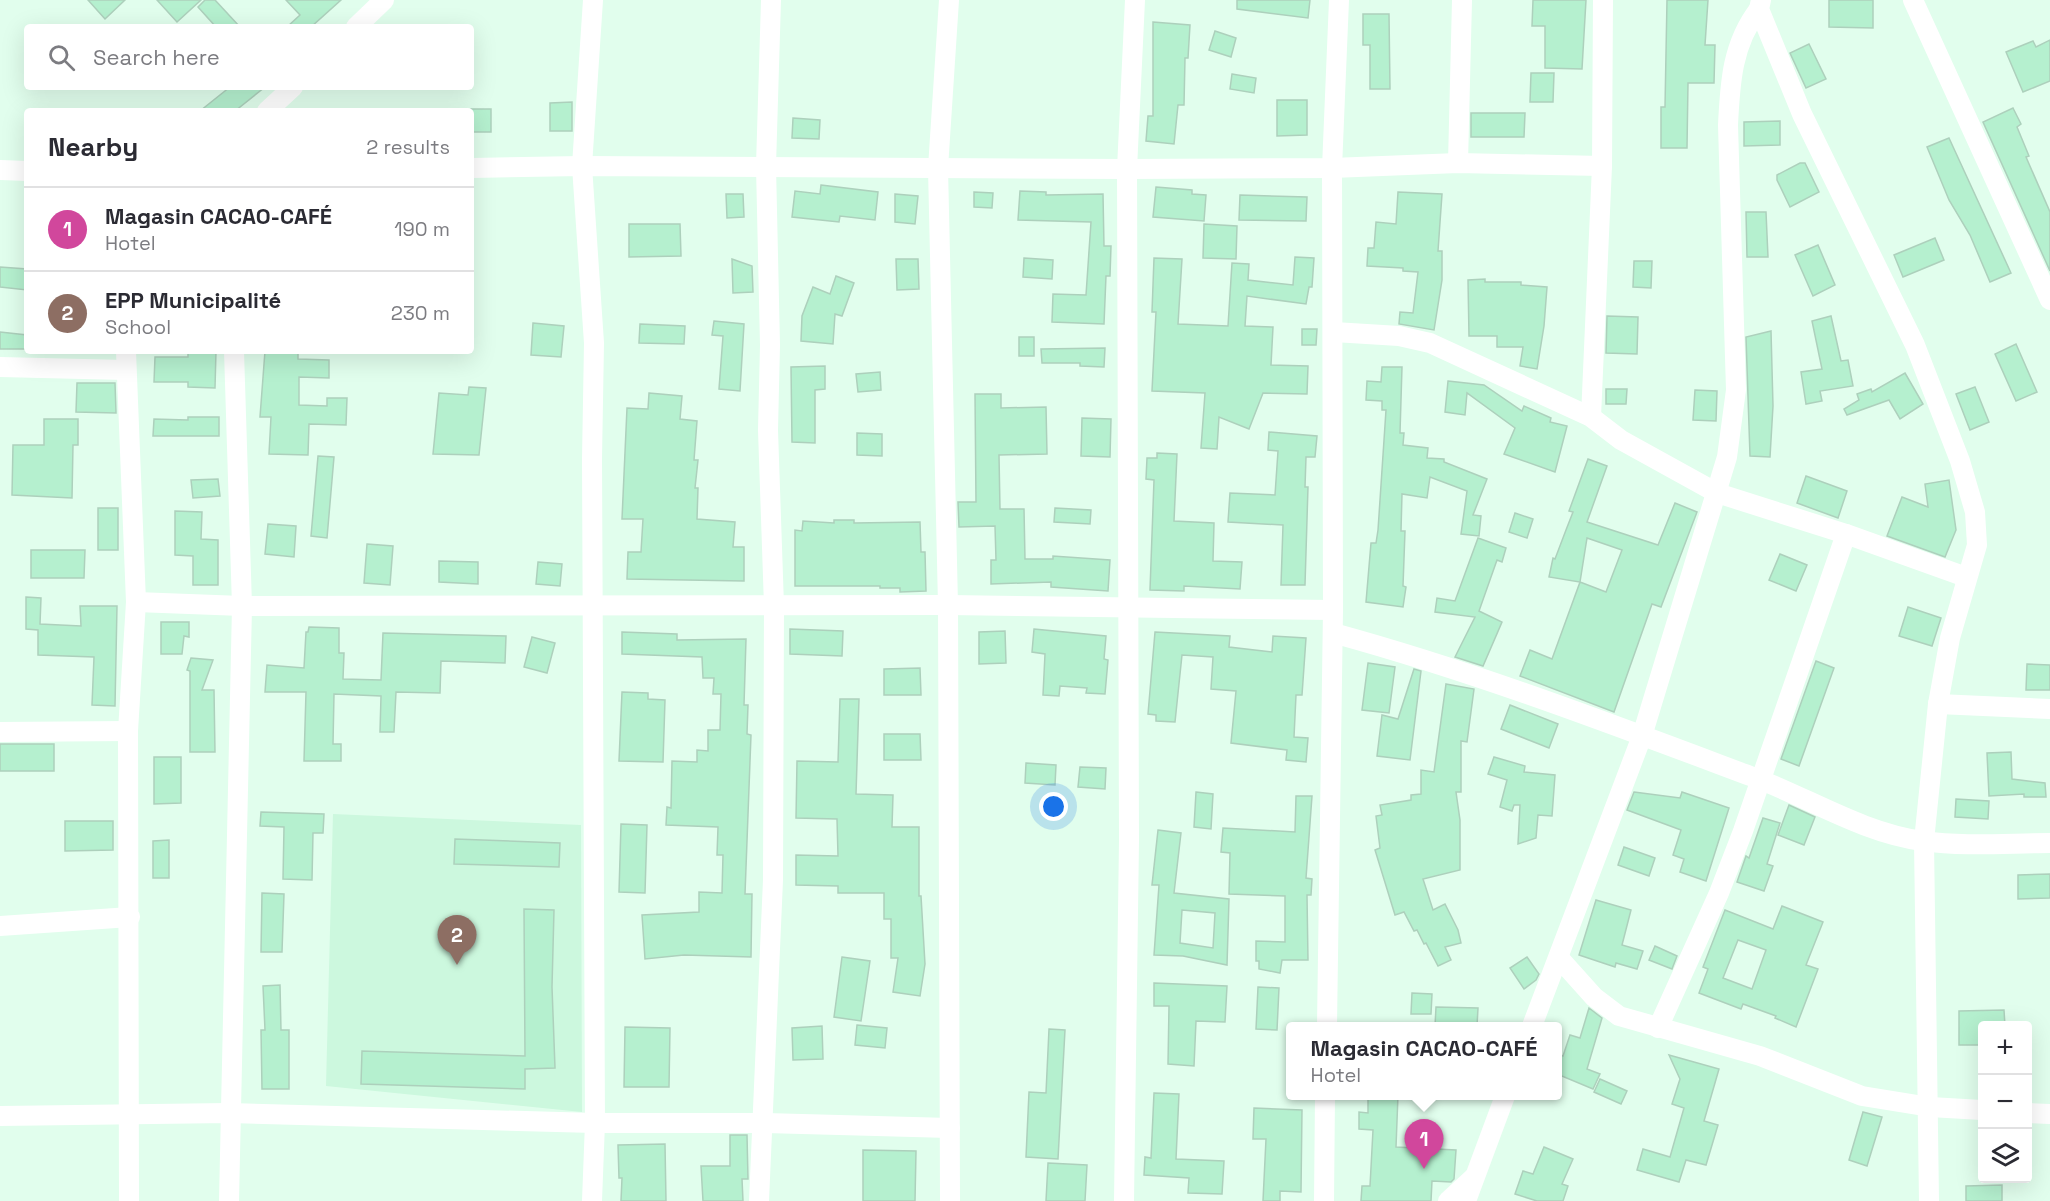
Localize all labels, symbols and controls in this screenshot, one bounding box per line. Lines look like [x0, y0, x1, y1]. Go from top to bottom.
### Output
search box [24, 24, 474, 90]
icon: search [45, 41, 78, 74]
text: Search here [93, 43, 220, 71]
text: Nearby [48, 130, 138, 164]
text: 2 results [366, 134, 450, 160]
text: Magasin CACAO-CAFÉ [105, 202, 332, 230]
text: 1 [63, 216, 72, 242]
text: 190 m [394, 216, 450, 242]
text: Hotel [105, 230, 156, 256]
text: EPP Municipalité [105, 286, 281, 314]
text: 2 [62, 300, 73, 326]
text: 230 m [391, 300, 450, 326]
text: School [105, 314, 171, 340]
your location [1039, 792, 1068, 821]
pin: 2 [438, 916, 476, 965]
map controls [1978, 1021, 2032, 1183]
button: + [1978, 1021, 2032, 1075]
popup [1286, 1022, 1562, 1100]
text: Magasin CACAO-CAFÉ [1311, 1034, 1537, 1062]
text: Hotel [1311, 1062, 1361, 1088]
button: − [1978, 1075, 2032, 1129]
pin: 1 [1404, 1120, 1444, 1169]
button: layers [1978, 1129, 2032, 1183]

